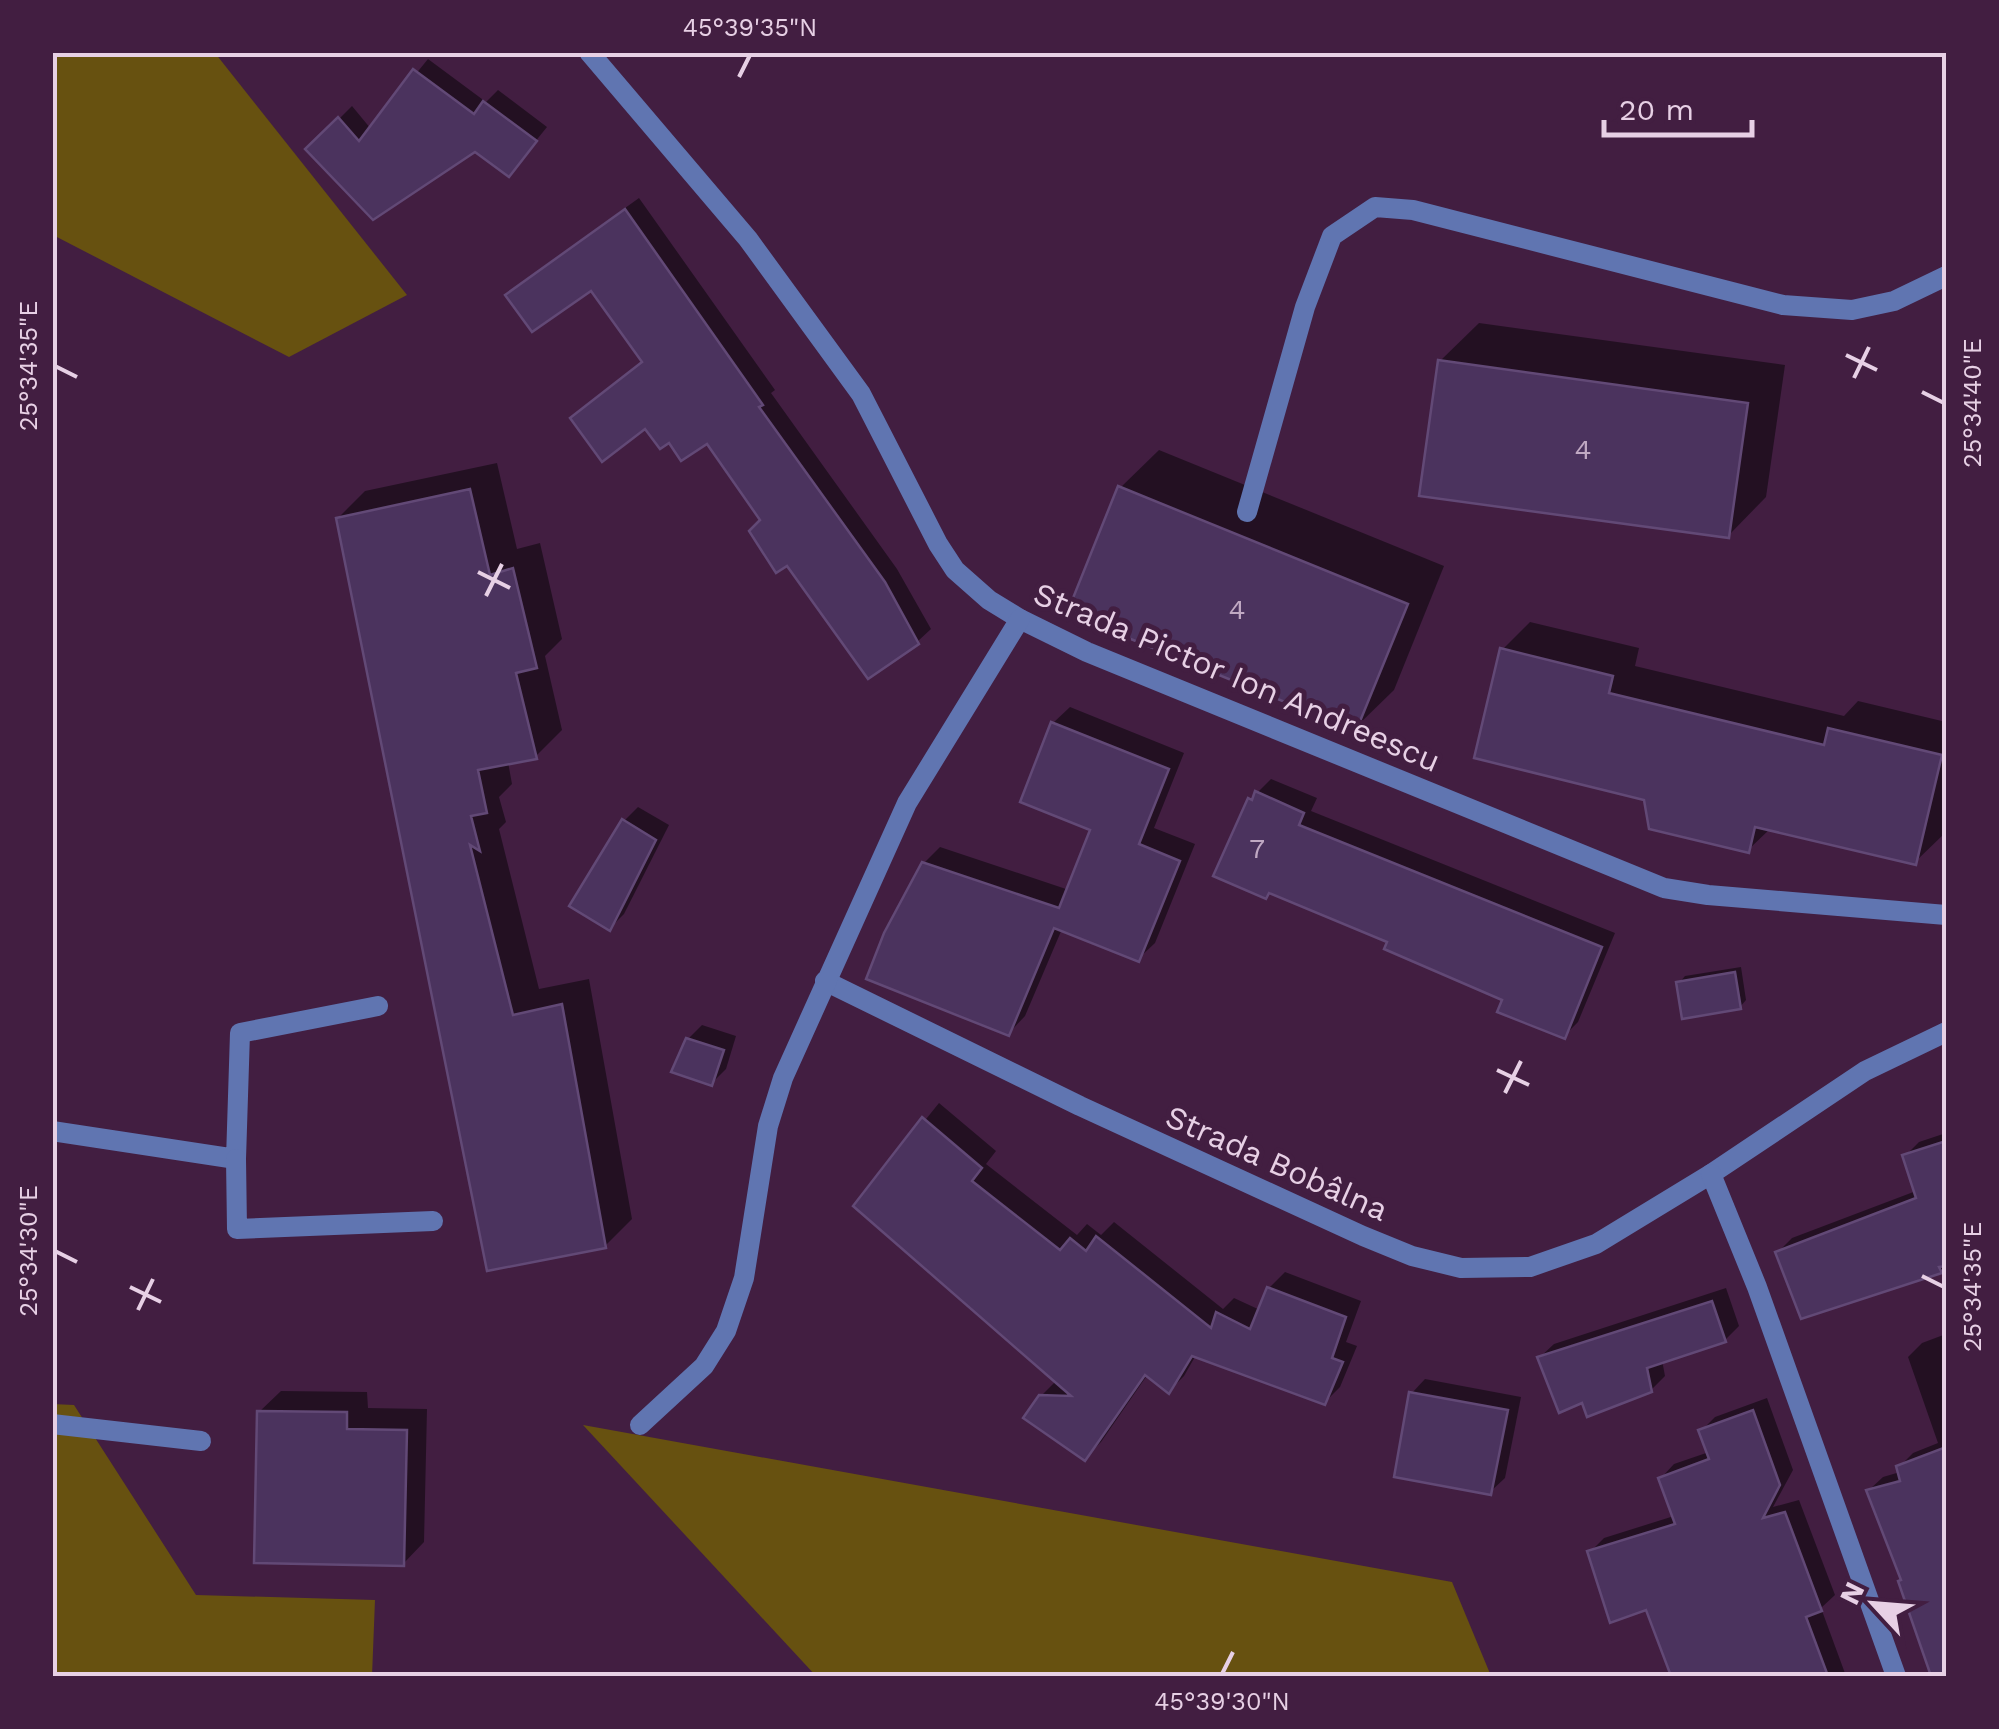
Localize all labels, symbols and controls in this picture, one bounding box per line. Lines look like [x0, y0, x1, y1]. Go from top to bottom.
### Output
text: 45°39'35"N [683, 13, 817, 42]
scale bar [1604, 75, 1752, 137]
text: 20 m [1619, 92, 1694, 127]
text: 25°34'35"E [14, 301, 43, 431]
text: 25°34'40"E [1958, 338, 1987, 468]
house number: 4 [1574, 433, 1592, 466]
street label: Strada Pictor Ion Andreescu [1028, 574, 1446, 780]
house number: 4 [1228, 593, 1246, 626]
house number: 7 [1249, 832, 1265, 865]
street label: Strada Bobâlna [1160, 1097, 1394, 1229]
text: 25°34'30"E [14, 1185, 43, 1317]
text: 25°34'35"E [1958, 1222, 1987, 1352]
north arrow [1824, 1554, 1924, 1654]
text: N [1833, 1577, 1871, 1610]
text: 45°39'30"N [1154, 1687, 1290, 1716]

